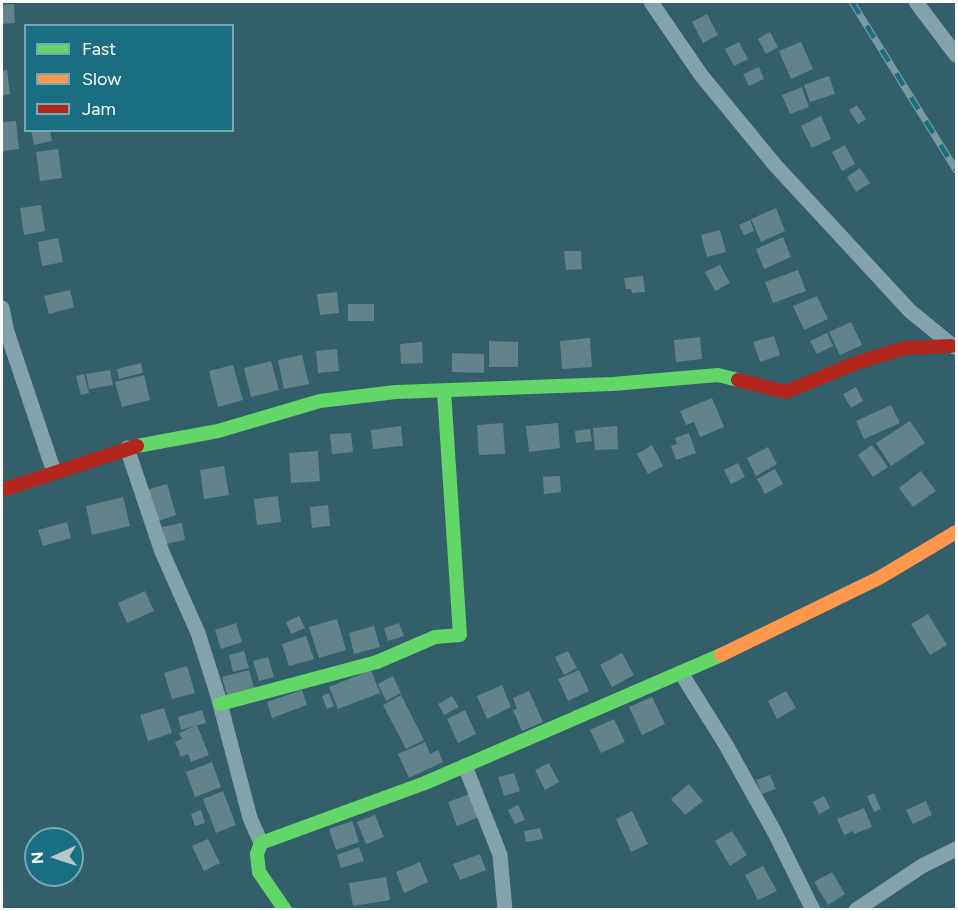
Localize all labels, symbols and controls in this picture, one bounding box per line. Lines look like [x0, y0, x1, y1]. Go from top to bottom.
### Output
legend [24, 24, 234, 132]
text: Fast [82, 38, 116, 60]
text: Slow [82, 68, 121, 90]
text: Jam [82, 98, 116, 120]
north arrow [24, 827, 84, 887]
text: N [28, 851, 47, 865]

